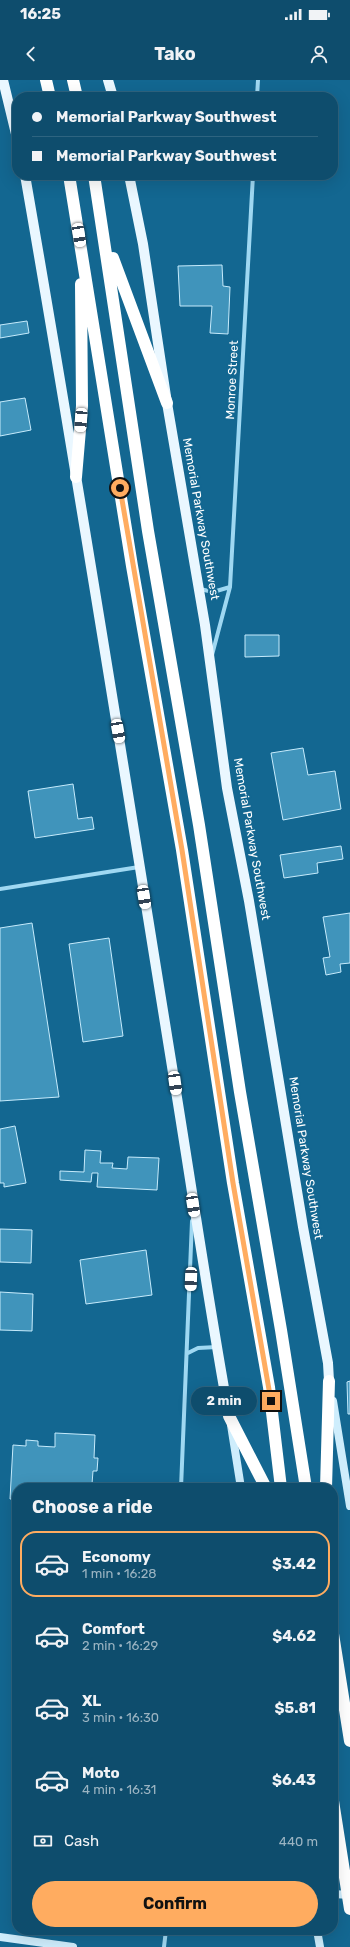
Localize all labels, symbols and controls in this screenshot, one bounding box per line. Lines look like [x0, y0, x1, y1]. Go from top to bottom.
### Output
text: 16:25 [20, 5, 61, 23]
icon: back [20, 43, 42, 65]
text: Tako [154, 43, 196, 65]
icon: person [308, 43, 330, 65]
text: Memorial Parkway Southwest [56, 108, 277, 126]
text: Memorial Parkway Southwest [56, 147, 277, 165]
car [71, 222, 87, 248]
street label: Monroe Street [223, 340, 241, 420]
car [74, 408, 88, 432]
street label: Memorial Parkway Southwest [180, 437, 222, 601]
route start [111, 479, 129, 497]
car [110, 718, 126, 744]
street label: Memorial Parkway Southwest [231, 757, 273, 921]
car [136, 884, 152, 910]
car [167, 1070, 183, 1096]
street label: Memorial Parkway Southwest [286, 1076, 326, 1241]
car [185, 1192, 201, 1218]
car [185, 1267, 197, 1291]
callout: 2 min [191, 1387, 257, 1415]
route end [262, 1392, 280, 1410]
text: 2 min [206, 1393, 242, 1408]
text: Choose a ride [32, 1496, 153, 1518]
icon: car [34, 1546, 70, 1582]
text: Economy [82, 1548, 151, 1566]
text: $3.42 [272, 1555, 316, 1573]
text: 1 min · 16:28 [82, 1566, 157, 1581]
icon: car [34, 1618, 70, 1654]
text: Comfort [82, 1620, 145, 1638]
text: $4.62 [272, 1627, 316, 1645]
text: 2 min · 16:29 [82, 1638, 158, 1653]
icon: car [34, 1690, 70, 1726]
text: XL [82, 1692, 101, 1710]
text: $5.81 [275, 1699, 316, 1717]
text: 3 min · 16:30 [82, 1710, 159, 1725]
icon: car [34, 1762, 70, 1798]
text: Moto [82, 1764, 120, 1782]
text: $6.43 [272, 1771, 316, 1789]
text: 4 min · 16:31 [82, 1782, 156, 1797]
icon: cash [32, 1830, 54, 1852]
text: Cash [64, 1832, 99, 1850]
text: 440 m [279, 1834, 318, 1849]
button: Confirm [32, 1881, 318, 1927]

